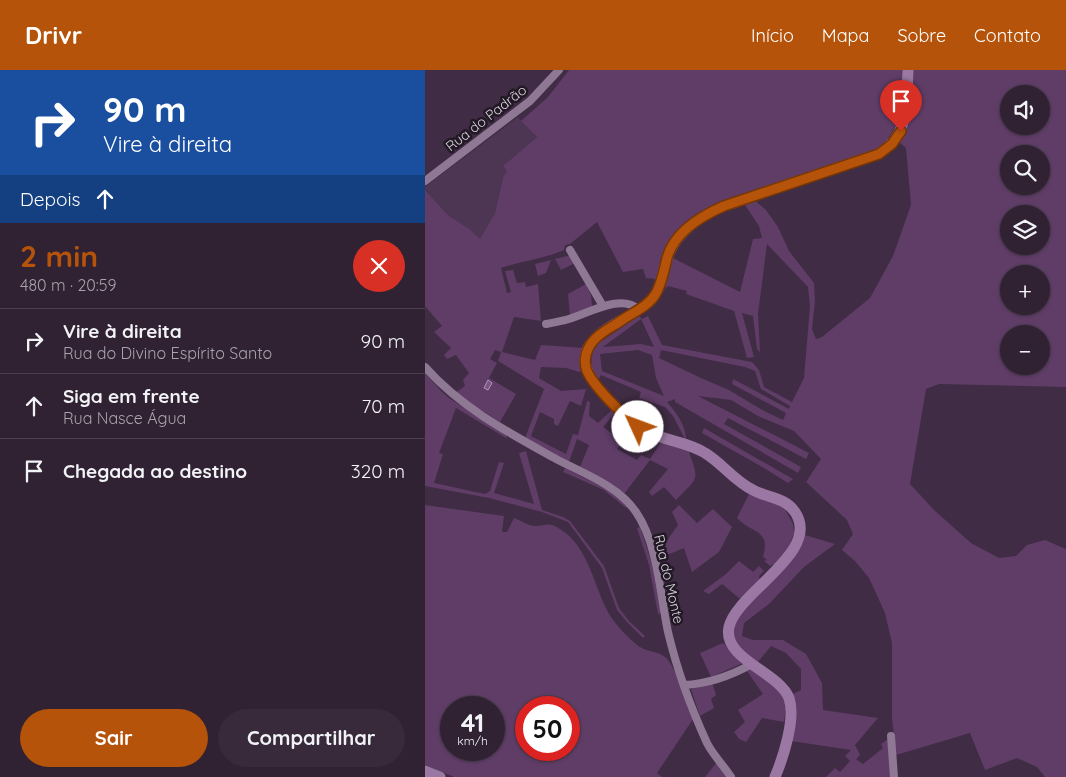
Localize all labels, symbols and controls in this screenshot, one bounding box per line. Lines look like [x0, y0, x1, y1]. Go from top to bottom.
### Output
text: Drivr [25, 20, 82, 50]
text: Início [751, 24, 794, 47]
text: Mapa [822, 24, 869, 47]
text: Sobre [897, 24, 946, 47]
text: Contato [974, 24, 1041, 47]
pin [880, 80, 922, 131]
street label: Rua do Padrão [442, 81, 530, 155]
map controls [1000, 85, 1050, 375]
button: sound [1000, 85, 1050, 135]
text: 90 m [103, 87, 186, 131]
icon: arrive [887, 87, 915, 115]
icon: right [20, 90, 85, 155]
text: Vire à direita [103, 130, 232, 158]
button: search [1000, 145, 1050, 195]
icon: ahead [91, 185, 119, 213]
text: Depois [20, 187, 81, 211]
button: layers [1000, 205, 1050, 255]
text: 2 min [20, 237, 98, 275]
button: close [353, 240, 405, 292]
button: + [1000, 265, 1050, 315]
text: 480 m · 20:59 [20, 275, 116, 295]
text: Vire à direita [63, 319, 182, 343]
button: − [1000, 325, 1050, 375]
icon: right [20, 327, 48, 355]
text: 90 m [361, 329, 405, 353]
text: Rua do Divino Espírito Santo [63, 343, 272, 363]
text: Siga em frente [63, 384, 200, 408]
icon: ahead [20, 392, 48, 420]
text: 70 m [361, 394, 405, 418]
position arrow [611, 400, 663, 452]
text: Rua Nasce Água [63, 408, 186, 428]
icon: arrive [20, 457, 48, 485]
text: Chegada ao destino [63, 459, 247, 483]
text: 320 m [351, 459, 405, 483]
street label: Rua do Monte [650, 533, 688, 625]
speed limit sign: 50 [515, 696, 580, 761]
text: 41 [461, 707, 484, 738]
button: Sair [20, 709, 208, 767]
button: Compartilhar [218, 709, 405, 767]
text: km/h [457, 733, 488, 748]

